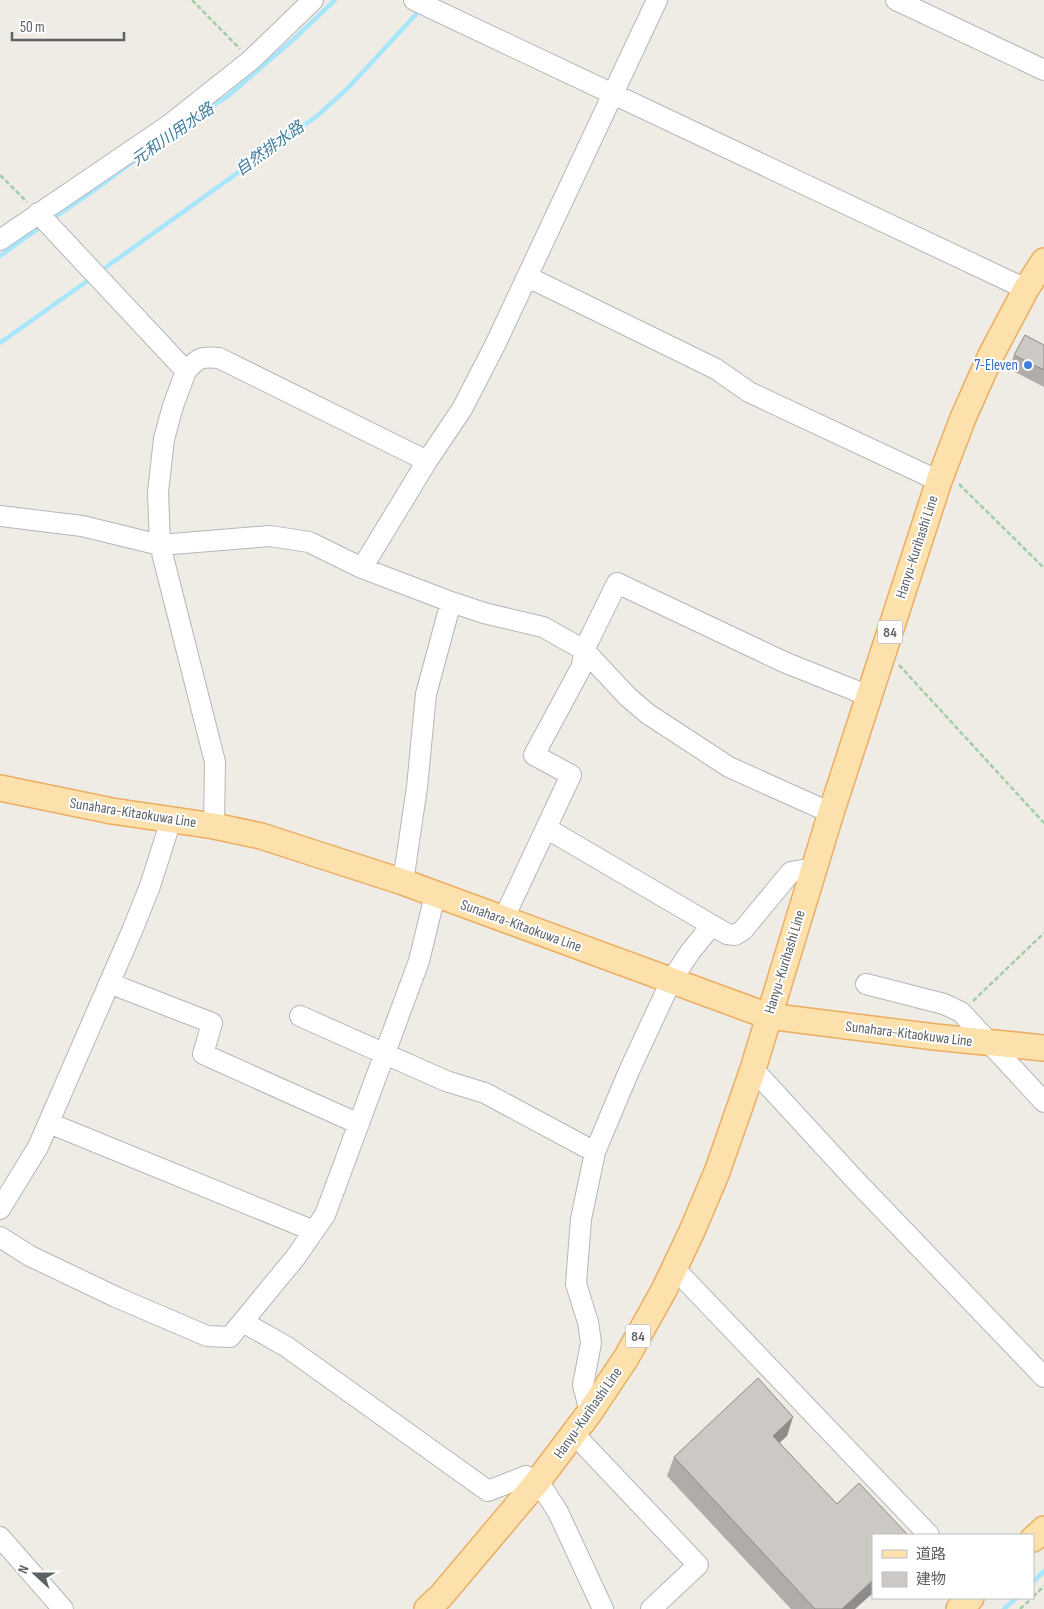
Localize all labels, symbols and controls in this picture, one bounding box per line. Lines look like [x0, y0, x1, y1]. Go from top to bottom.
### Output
scale bar [12, 10, 125, 42]
text: 50 m [20, 18, 45, 37]
water label: 元和川用水路 [128, 99, 219, 170]
water label: 自然排水路 [232, 117, 310, 180]
place label: 7-Eleven [974, 356, 1018, 375]
marker: 7-Eleven [1022, 359, 1034, 371]
street label: Hanyu-Kurihashi Line [891, 493, 943, 601]
road number: 84 [878, 620, 902, 644]
street label: Sunahara-Kitaokuwa Line [68, 794, 198, 832]
street label: Sunahara-Kitaokuwa Line [458, 895, 584, 957]
street label: Hanyu-Kurihashi Line [760, 908, 810, 1016]
street label: Sunahara-Kitaokuwa Line [844, 1017, 974, 1051]
road number: 84 [626, 1324, 650, 1348]
street label: Hanyu-Kurihashi Line [549, 1364, 627, 1462]
legend [872, 1534, 1034, 1599]
text: 道路 [916, 1545, 946, 1564]
north arrow [10, 1549, 60, 1599]
text: N [14, 1563, 33, 1576]
text: 建物 [916, 1570, 946, 1589]

